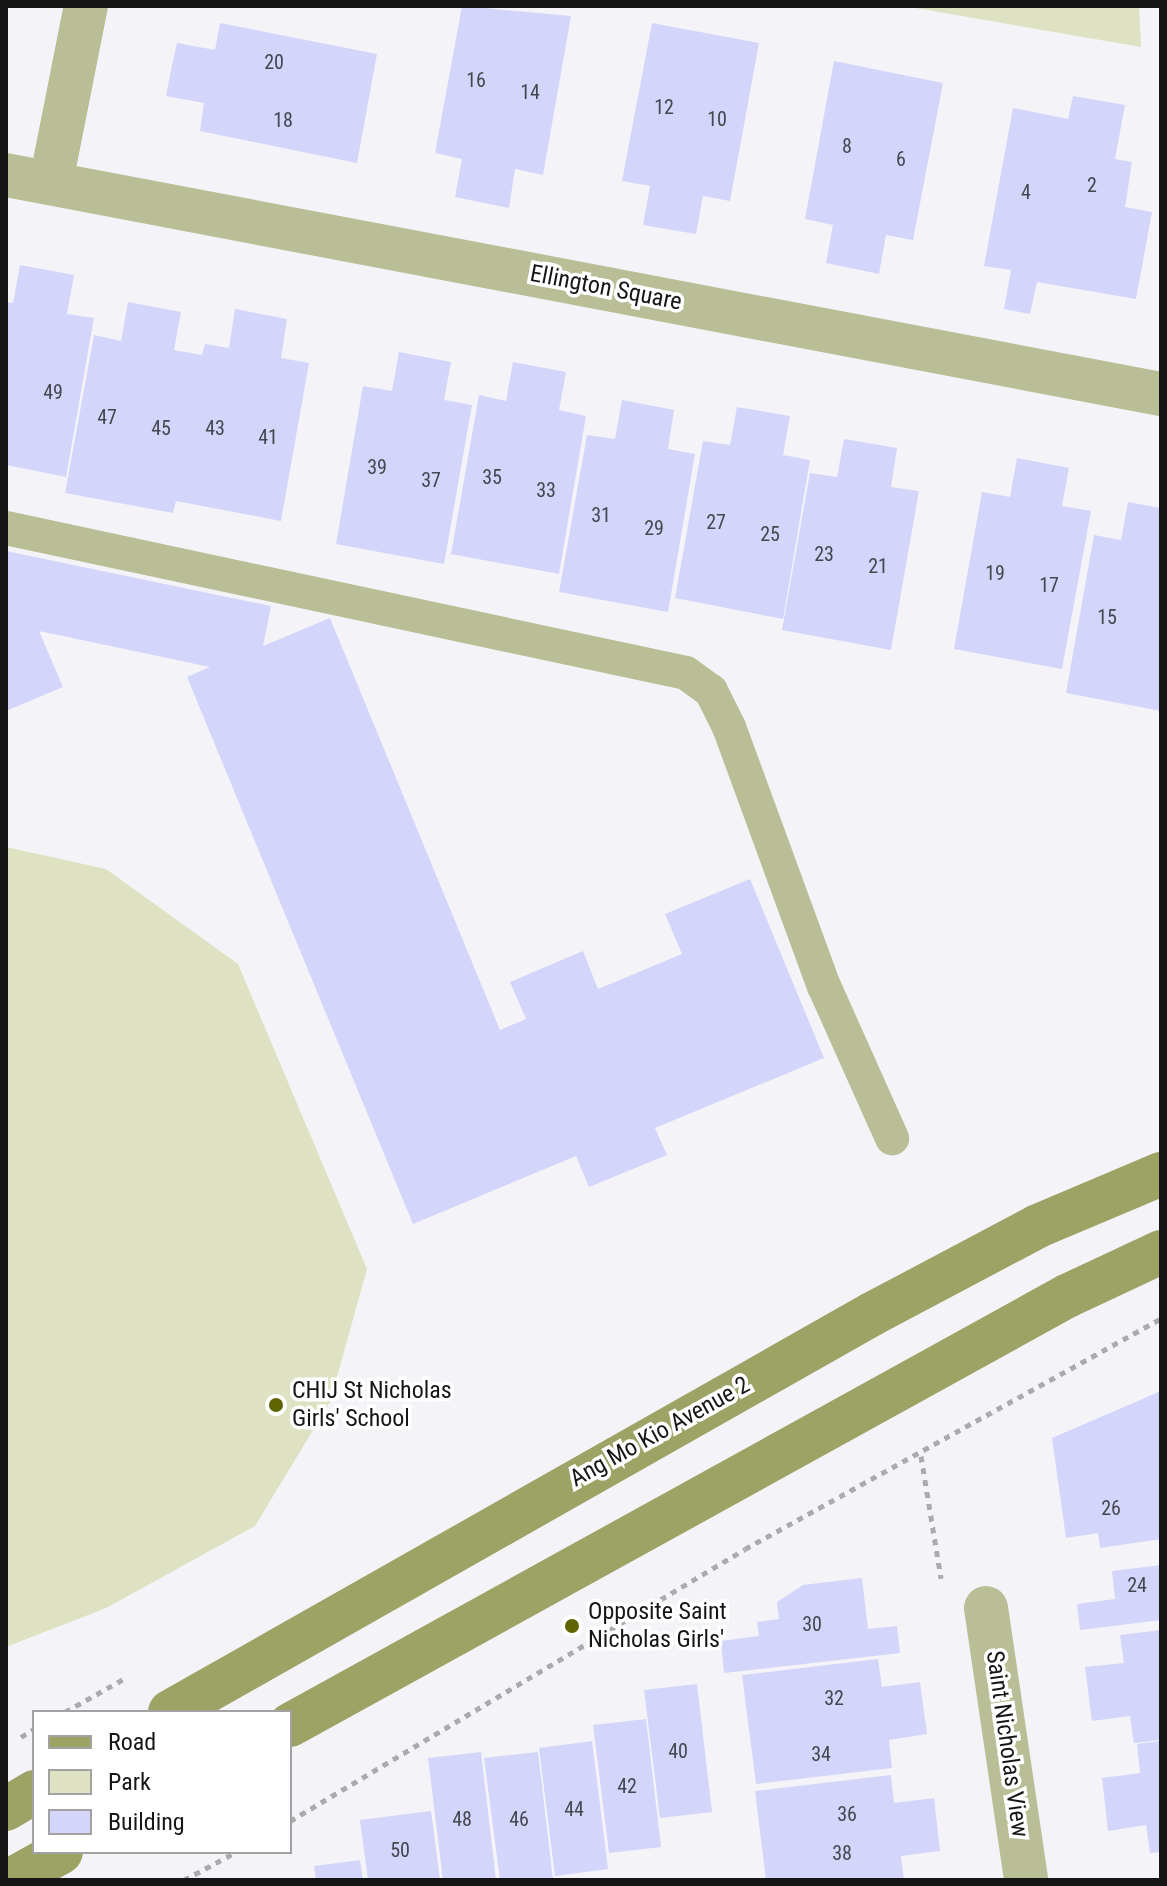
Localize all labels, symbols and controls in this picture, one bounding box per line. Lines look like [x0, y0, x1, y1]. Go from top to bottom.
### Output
house number: 20 [264, 50, 284, 74]
house number: 16 [466, 68, 486, 92]
house number: 14 [520, 80, 540, 104]
house number: 12 [654, 95, 674, 119]
house number: 10 [707, 107, 727, 131]
house number: 18 [273, 108, 293, 132]
house number: 8 [842, 134, 852, 158]
house number: 6 [896, 147, 906, 171]
house number: 2 [1087, 173, 1097, 197]
house number: 4 [1021, 180, 1031, 204]
street label: Ellington Square [528, 259, 684, 317]
house number: 49 [43, 380, 63, 404]
house number: 47 [97, 405, 117, 429]
house number: 45 [151, 416, 171, 440]
house number: 43 [205, 416, 225, 440]
house number: 41 [258, 425, 278, 449]
house number: 39 [367, 455, 387, 479]
house number: 35 [482, 465, 502, 489]
house number: 37 [421, 468, 441, 492]
house number: 33 [536, 478, 556, 502]
house number: 31 [591, 503, 611, 527]
house number: 27 [706, 510, 726, 534]
house number: 29 [644, 516, 664, 540]
house number: 25 [760, 522, 780, 546]
house number: 23 [814, 542, 834, 566]
house number: 21 [868, 554, 888, 578]
house number: 19 [985, 561, 1005, 585]
house number: 17 [1039, 573, 1059, 597]
house number: 15 [1097, 605, 1117, 629]
street label: Ang Mo Kio Avenue 2 [565, 1371, 755, 1493]
place label: CHIJ St Nicholas Girls' School [292, 1377, 452, 1433]
marker: CHIJ St Nicholas Girls' School [267, 1396, 285, 1414]
house number: 26 [1101, 1496, 1121, 1520]
house number: 24 [1127, 1573, 1147, 1597]
place label: Opposite Saint Nicholas Girls' [588, 1598, 727, 1654]
house number: 30 [802, 1612, 822, 1636]
marker: Opposite Saint Nicholas Girls' [563, 1617, 581, 1635]
street label: Saint Nicholas View [980, 1649, 1034, 1839]
house number: 32 [824, 1686, 844, 1710]
legend [32, 1710, 292, 1854]
text: Road [108, 1728, 156, 1756]
house number: 40 [668, 1739, 688, 1763]
house number: 34 [811, 1742, 831, 1766]
text: Park [108, 1768, 151, 1796]
house number: 42 [617, 1774, 637, 1798]
house number: 44 [564, 1797, 584, 1821]
house number: 36 [837, 1802, 857, 1826]
house number: 48 [452, 1807, 472, 1831]
house number: 46 [509, 1807, 529, 1831]
text: Building [108, 1808, 185, 1836]
house number: 50 [390, 1838, 410, 1862]
house number: 38 [832, 1841, 852, 1865]

